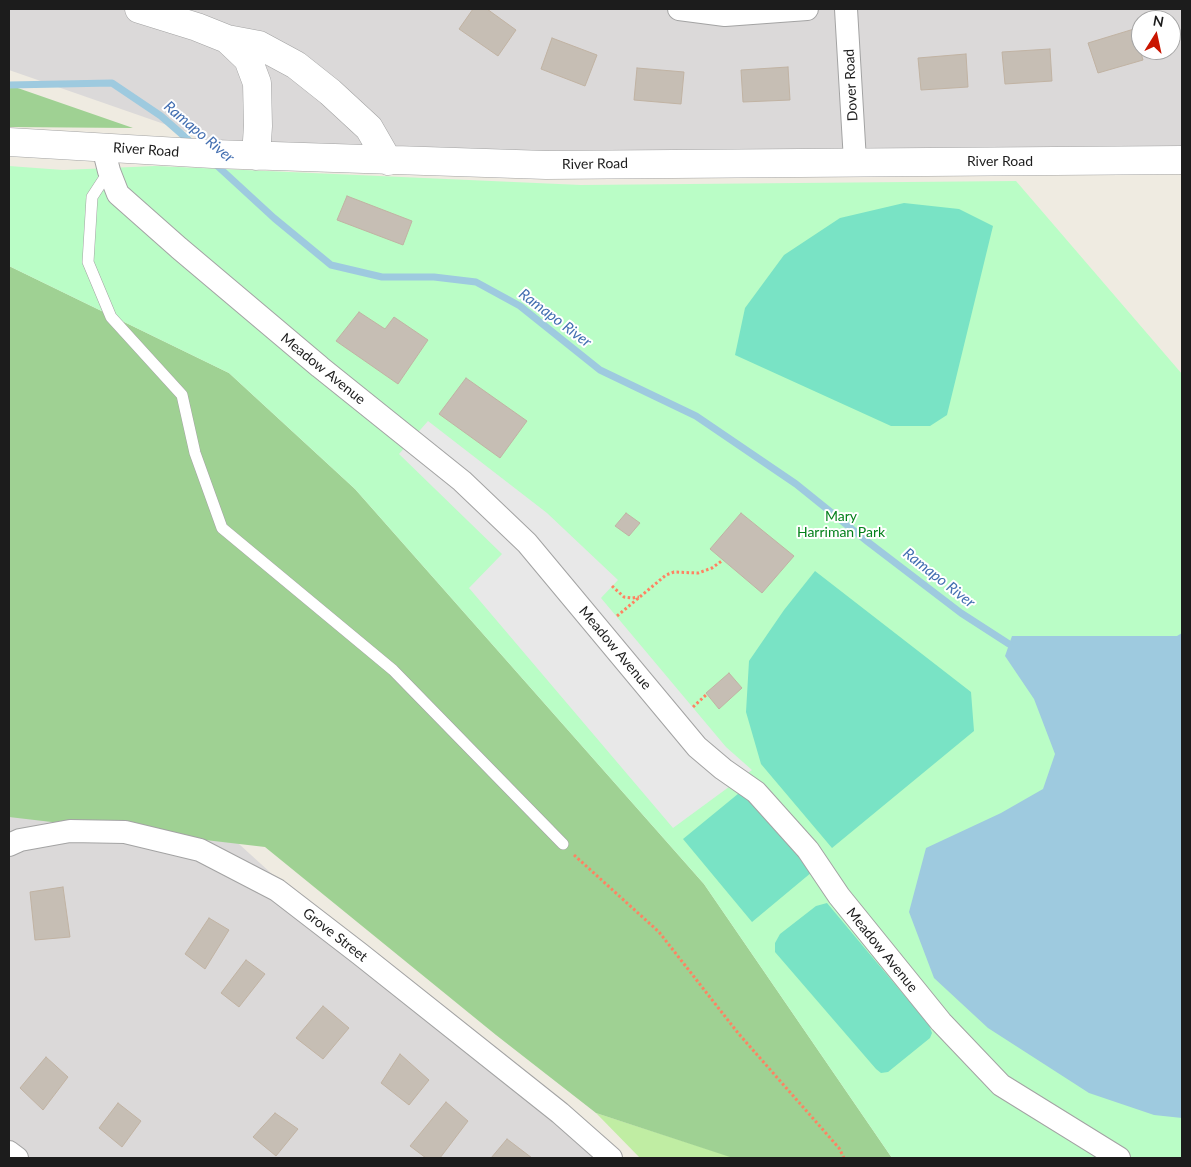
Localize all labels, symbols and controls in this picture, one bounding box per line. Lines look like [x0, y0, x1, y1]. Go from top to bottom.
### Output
north arrow [1131, 10, 1181, 60]
text: N [1152, 11, 1165, 30]
street label: Dover Road [841, 48, 861, 122]
water label: Ramapo River [160, 97, 238, 167]
street label: River Road [112, 139, 180, 161]
street label: River Road [967, 153, 1033, 169]
street label: River Road [562, 155, 628, 173]
water label: Ramapo River [515, 285, 595, 351]
street label: Meadow Avenue [277, 330, 369, 408]
park label: Mary Harriman Park [797, 508, 885, 540]
water label: Ramapo River [900, 544, 978, 612]
street label: Meadow Avenue [575, 603, 655, 693]
street label: Meadow Avenue [843, 904, 921, 996]
street label: Grove Street [299, 905, 371, 965]

